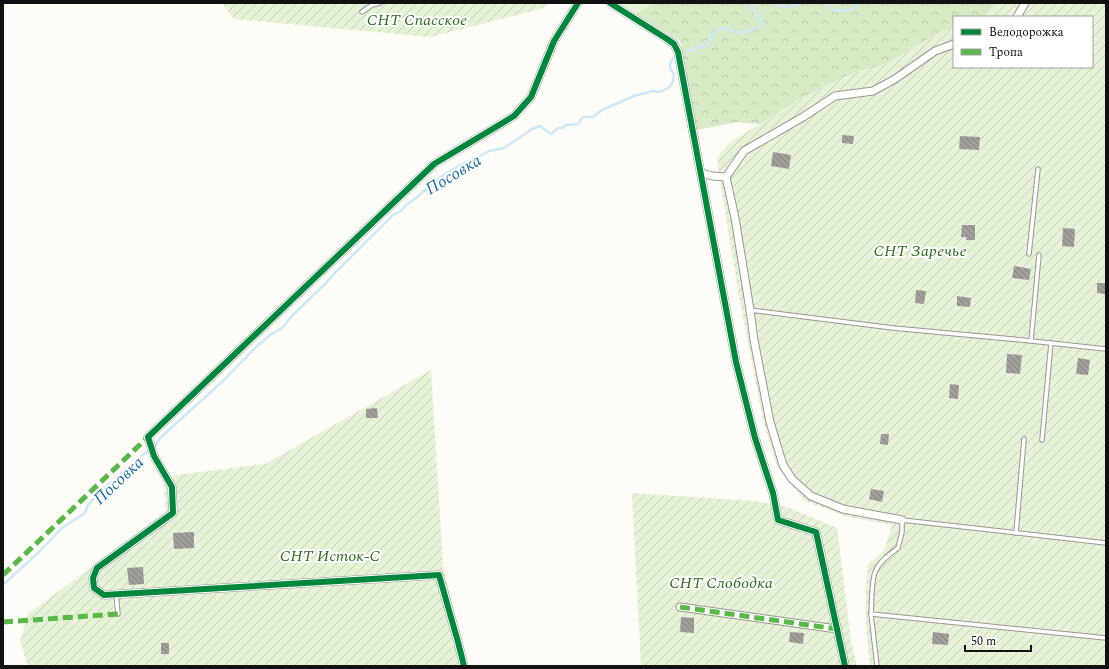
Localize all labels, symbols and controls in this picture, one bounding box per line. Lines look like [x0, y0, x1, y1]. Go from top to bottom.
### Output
park label: СНТ Спасское [367, 8, 467, 32]
legend [953, 16, 1093, 68]
text: Велодорожка [989, 23, 1064, 42]
text: Тропа [989, 43, 1023, 62]
water label: Посовка [421, 148, 487, 202]
park label: СНТ Заречье [873, 239, 967, 263]
water label: Посовка [87, 450, 150, 511]
park label: СНТ Исток-С [280, 544, 381, 568]
park label: СНТ Слободка [669, 571, 773, 595]
scale bar [965, 627, 1031, 653]
text: 50 m [971, 632, 996, 651]

